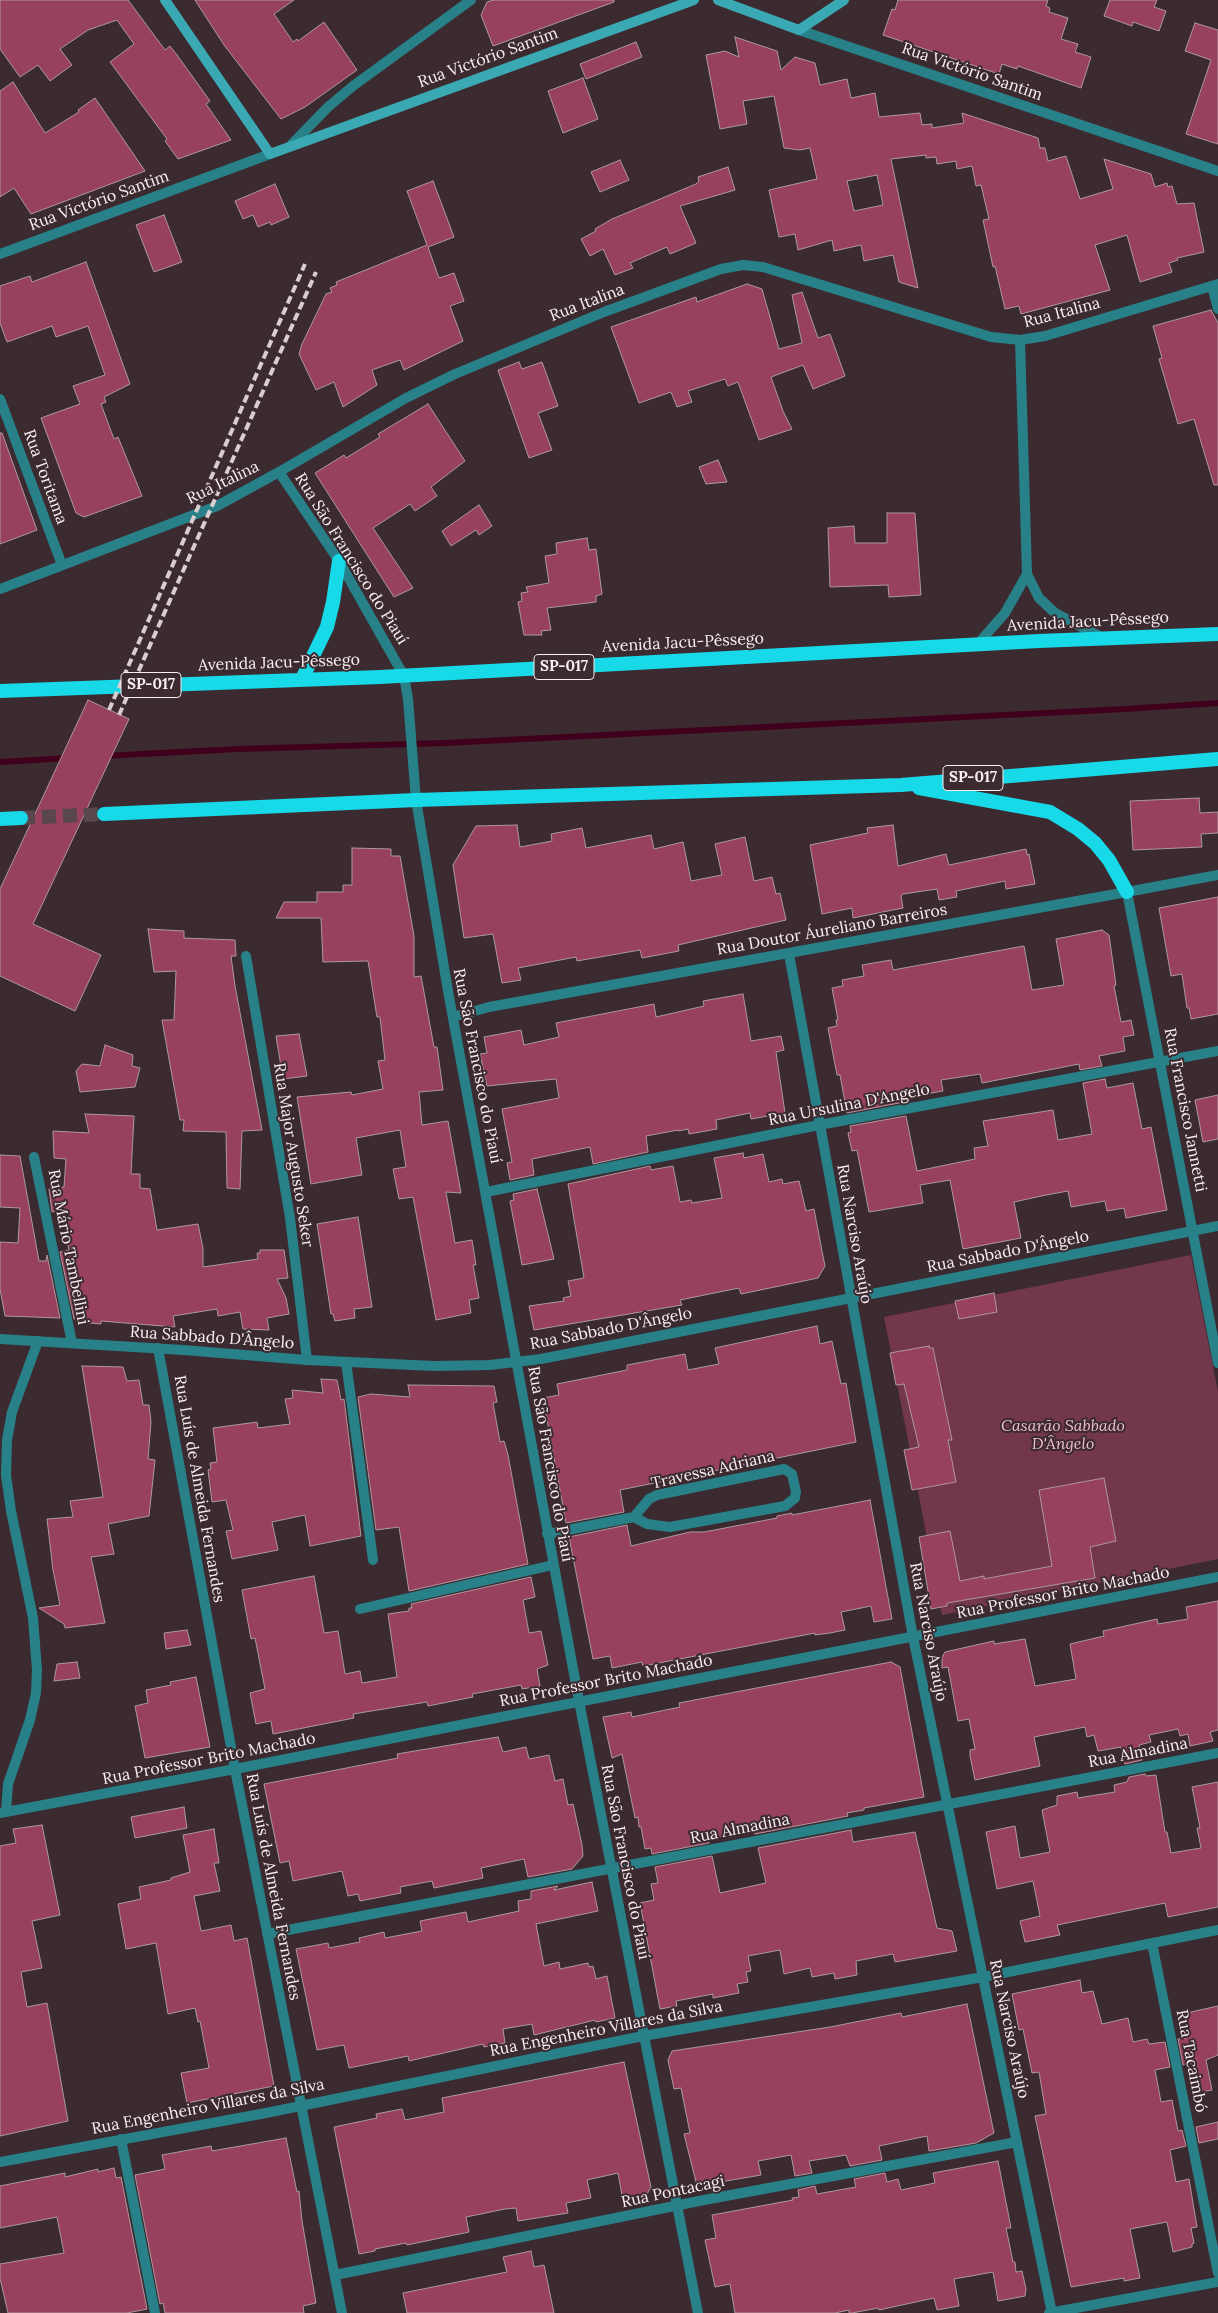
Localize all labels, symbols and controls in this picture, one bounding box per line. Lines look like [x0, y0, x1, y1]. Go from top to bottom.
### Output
street label: Rua Victório Santim [415, 24, 561, 92]
street label: Rua Victório Santim [899, 39, 1045, 105]
street label: Rua Victório Santim [26, 167, 172, 235]
street label: Rua Italina [547, 280, 627, 326]
street label: Rua Italina [1022, 294, 1102, 332]
street label: Rua Toritama [19, 427, 71, 527]
street label: Rua Italina [184, 457, 262, 509]
street label: Rua São Francisco do Piauí [290, 470, 412, 648]
street label: Avenida Jacu-Pêssego [1007, 608, 1169, 636]
street label: Avenida Jacu-Pêssego [602, 629, 764, 657]
street label: Avenida Jacu-Pêssego [198, 651, 360, 675]
road number: SP-017 [534, 654, 594, 680]
road number: SP-017 [121, 672, 181, 698]
road number: SP-017 [943, 766, 1003, 790]
street label: Rua Doutor Áureliano Barreiros [715, 900, 949, 960]
street label: Rua São Francisco do Piauí [449, 967, 505, 1165]
street label: Rua Francisco Jannetti [1160, 1026, 1210, 1194]
street label: Rua Major Augusto Seker [269, 1061, 317, 1249]
street label: Rua Ursulina D'Angelo [767, 1080, 931, 1130]
street label: Rua Narciso Araújo [832, 1163, 876, 1305]
street label: Rua Mário Tambellini [44, 1168, 92, 1326]
street label: Rua Sabbado D'Ângelo [925, 1227, 1091, 1277]
street label: Rua Sabbado D'Ângelo [528, 1304, 694, 1354]
street label: Rua Sabbado D'Ângelo [129, 1323, 295, 1353]
street label: Rua São Francisco do Piauí [523, 1365, 577, 1563]
street label: Rua Luís de Almeida Fernandes [170, 1374, 228, 1604]
park label: Casarão Sabbado D'Ângelo [1001, 1416, 1125, 1454]
street label: Travessa Adriana [649, 1446, 777, 1494]
street label: Rua Narciso Araújo [905, 1561, 951, 1703]
street label: Rua Professor Brito Machado [955, 1563, 1171, 1623]
street label: Rua Professor Brito Machado [498, 1651, 714, 1711]
street label: Rua Professor Brito Machado [101, 1729, 317, 1789]
street label: Rua Almadina [1087, 1734, 1189, 1772]
street label: Rua São Francisco do Piauí [597, 1763, 653, 1961]
street label: Rua Luís de Almeida Fernandes [242, 1772, 304, 2002]
street label: Rua Almadina [689, 1810, 791, 1848]
street label: Rua Narciso Araújo [985, 1958, 1033, 2100]
street label: Rua Engenheiro Villares da Silva [488, 1997, 724, 2061]
street label: Rua Tacaimbó [1172, 2008, 1210, 2114]
street label: Rua Engenheiro Villares da Silva [90, 2075, 326, 2139]
street label: Rua Pontacagi [619, 2172, 727, 2212]

